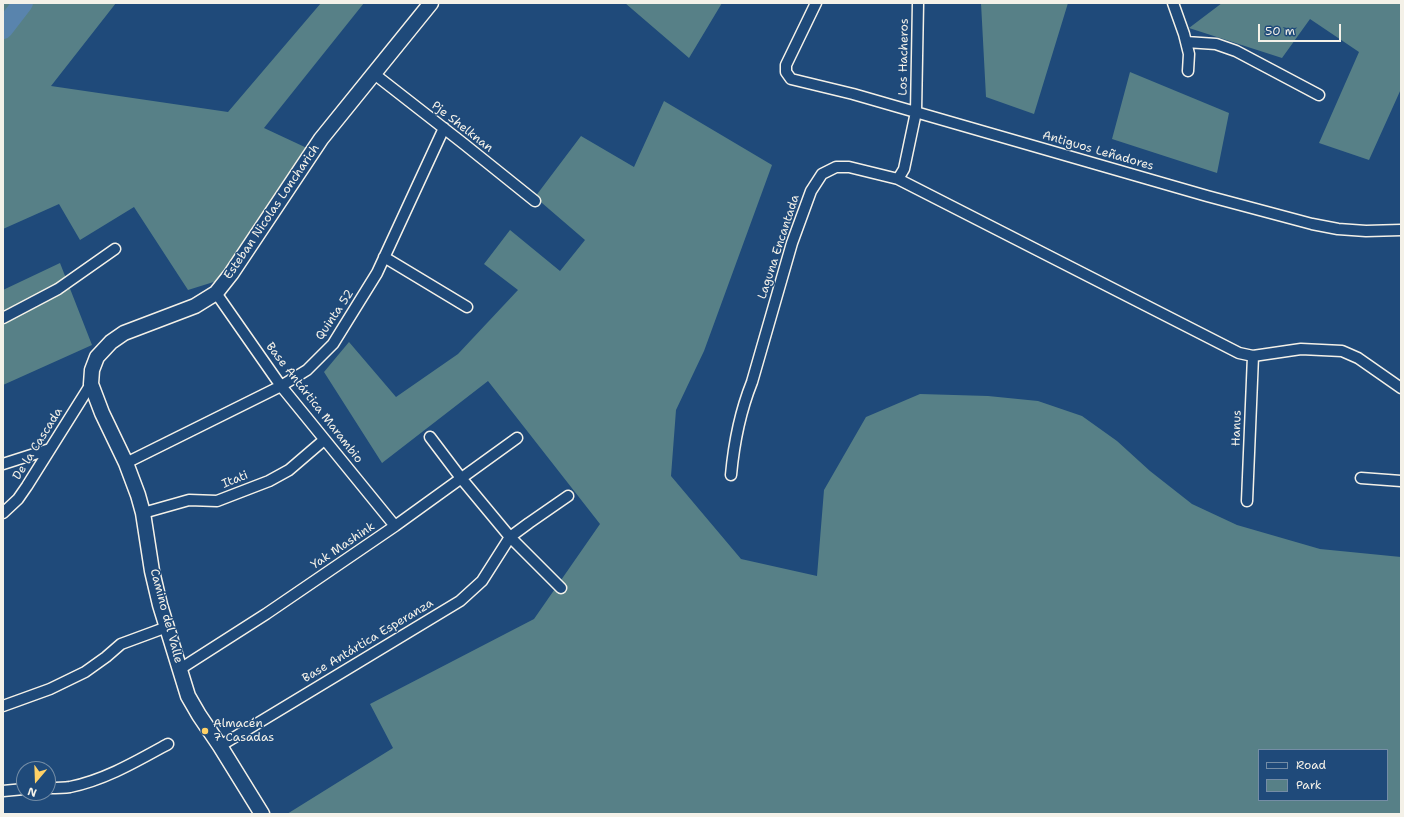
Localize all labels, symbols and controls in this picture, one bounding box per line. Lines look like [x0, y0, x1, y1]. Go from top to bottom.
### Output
scale bar [1260, 16, 1343, 42]
street label: Los Hacheros [896, 18, 912, 96]
text: 50 m [1265, 23, 1295, 39]
street label: Pje Shelknan [428, 99, 496, 155]
street label: Antiguos Leñadores [1041, 128, 1155, 174]
street label: Esteban Nicolas Loncharich [221, 142, 323, 282]
street label: Laguna Encantada [755, 193, 803, 301]
street label: Quinta 52 [313, 287, 357, 343]
street label: Base Antártica Marambio [262, 340, 366, 466]
street label: De la Cascada [10, 405, 66, 483]
street label: Hanus [1229, 410, 1245, 446]
street label: Itati [220, 468, 250, 492]
street label: Yak Mashink [308, 519, 378, 573]
street label: Camino del Valle [146, 567, 186, 665]
street label: Base Antártica Esperanza [300, 596, 436, 686]
place label: Almacén 7 Casadas [213, 717, 274, 745]
marker: Almacén 7 Casadas [200, 726, 210, 736]
legend [1258, 749, 1388, 801]
text: Road [1296, 757, 1326, 773]
north arrow [16, 761, 56, 801]
text: Park [1296, 777, 1322, 793]
text: N [26, 783, 39, 800]

